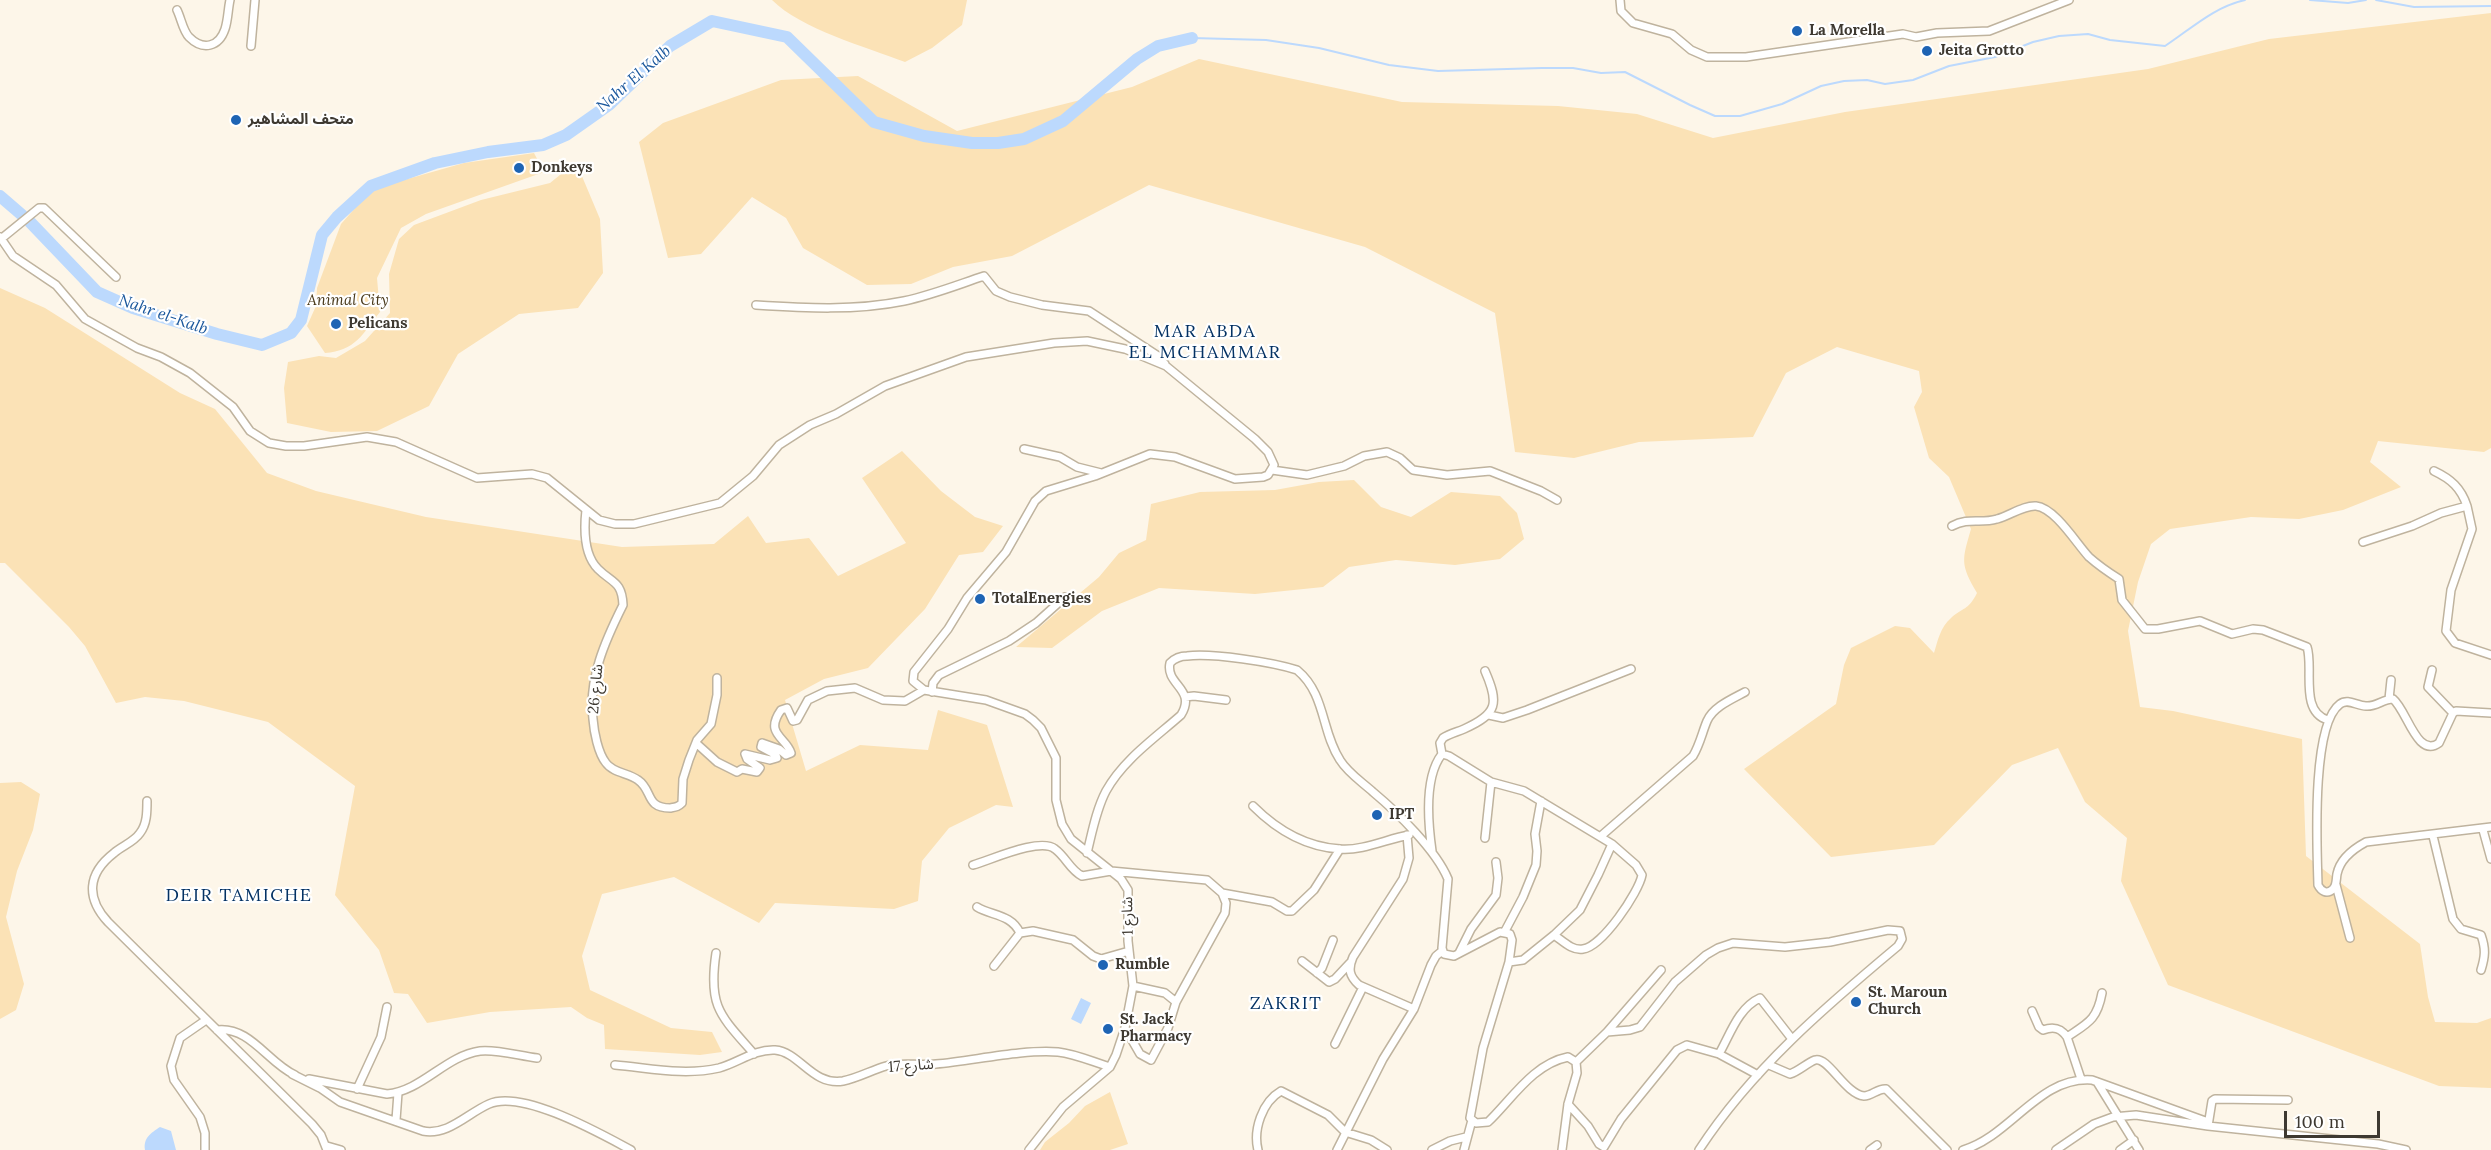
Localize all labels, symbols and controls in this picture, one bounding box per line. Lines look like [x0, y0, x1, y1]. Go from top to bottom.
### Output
place label: La Morella [1809, 22, 1885, 40]
marker: La Morella [1790, 24, 1804, 38]
water label: Nahr El Kalb [593, 42, 675, 116]
place label: Jeita Grotto [1939, 42, 2024, 60]
marker: Jeita Grotto [1920, 44, 1934, 58]
place label: متحف المشاهير [248, 111, 354, 129]
marker: متحف المشاهير [229, 113, 243, 127]
place label: Donkeys [531, 159, 593, 177]
marker: Donkeys [512, 161, 526, 175]
water label: Nahr el-Kalb [116, 291, 210, 339]
park label: Animal City [307, 292, 389, 310]
place label: Pelicans [348, 315, 407, 333]
marker: Pelicans [329, 317, 343, 331]
district label: MAR ABDA EL MCHAMMAR [1129, 321, 1281, 364]
place label: TotalEnergies [992, 590, 1091, 608]
marker: TotalEnergies [973, 592, 987, 606]
street label: شارع 26 [585, 663, 607, 715]
place label: IPT [1389, 806, 1414, 824]
marker: IPT [1370, 808, 1384, 822]
district label: DEIR TAMICHE [165, 885, 313, 907]
street label: شارع 1 [1119, 897, 1137, 935]
place label: Rumble [1115, 956, 1170, 974]
marker: Rumble [1096, 958, 1110, 972]
place label: St. Maroun Church [1868, 984, 1947, 1019]
district label: ZAKRIT [1250, 993, 1322, 1015]
marker: St. Maroun Church [1849, 995, 1863, 1009]
place label: St. Jack Pharmacy [1120, 1011, 1192, 1046]
marker: St. Jack Pharmacy [1101, 1022, 1115, 1036]
street label: شارع 17 [888, 1055, 934, 1077]
scale bar [2287, 1099, 2383, 1137]
text: 100 m [2295, 1110, 2345, 1133]

